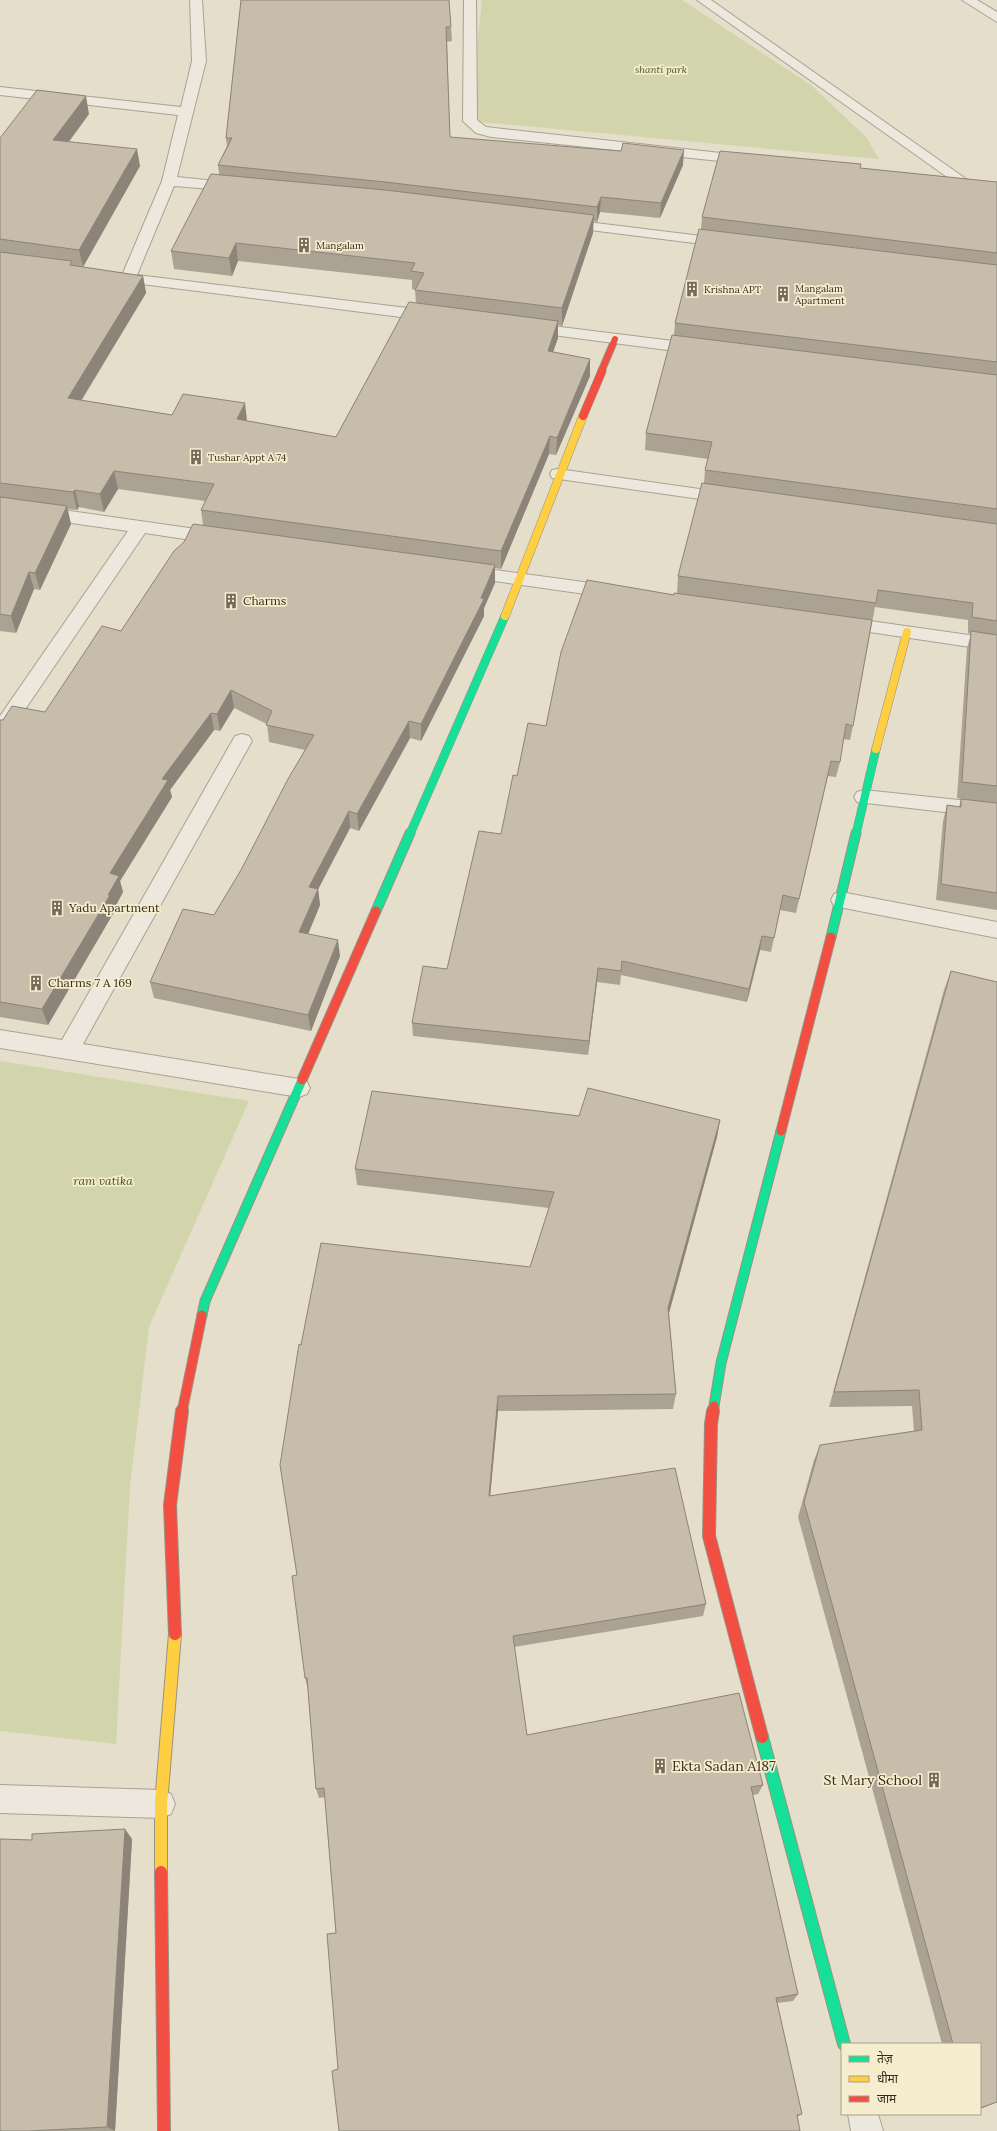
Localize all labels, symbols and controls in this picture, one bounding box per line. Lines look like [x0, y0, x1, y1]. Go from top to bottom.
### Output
park label: shanti park [635, 63, 687, 76]
building icon: Mangalam [295, 236, 313, 254]
place label: Mangalam [316, 239, 364, 252]
building icon: Krishna APT [683, 280, 701, 298]
place label: Mangalam Apartment [794, 282, 845, 307]
place label: Krishna APT [704, 283, 762, 296]
building icon: Mangalam Apartment [774, 285, 792, 303]
building icon: Tushar Appt A 74 [187, 448, 205, 466]
place label: Tushar Appt A 74 [208, 451, 287, 464]
building icon: Charms [222, 592, 240, 610]
place label: Charms [243, 593, 287, 608]
building icon: Yadu Apartment [48, 899, 66, 917]
place label: Yadu Apartment [68, 900, 160, 915]
building icon: Charms 7 A 169 [27, 974, 45, 992]
place label: Charms 7 A 169 [48, 975, 132, 990]
park label: ram vatika [73, 1173, 133, 1188]
building icon: Ekta Sadan A187 [651, 1757, 669, 1775]
place label: Ekta Sadan A187 [672, 1757, 776, 1775]
place label: St Mary School [824, 1771, 922, 1789]
building icon: St Mary School [925, 1771, 943, 1789]
legend [841, 2043, 981, 2115]
text: तेज़ [877, 2051, 894, 2066]
text: धीमा [877, 2071, 899, 2086]
text: जाम [877, 2091, 897, 2106]

